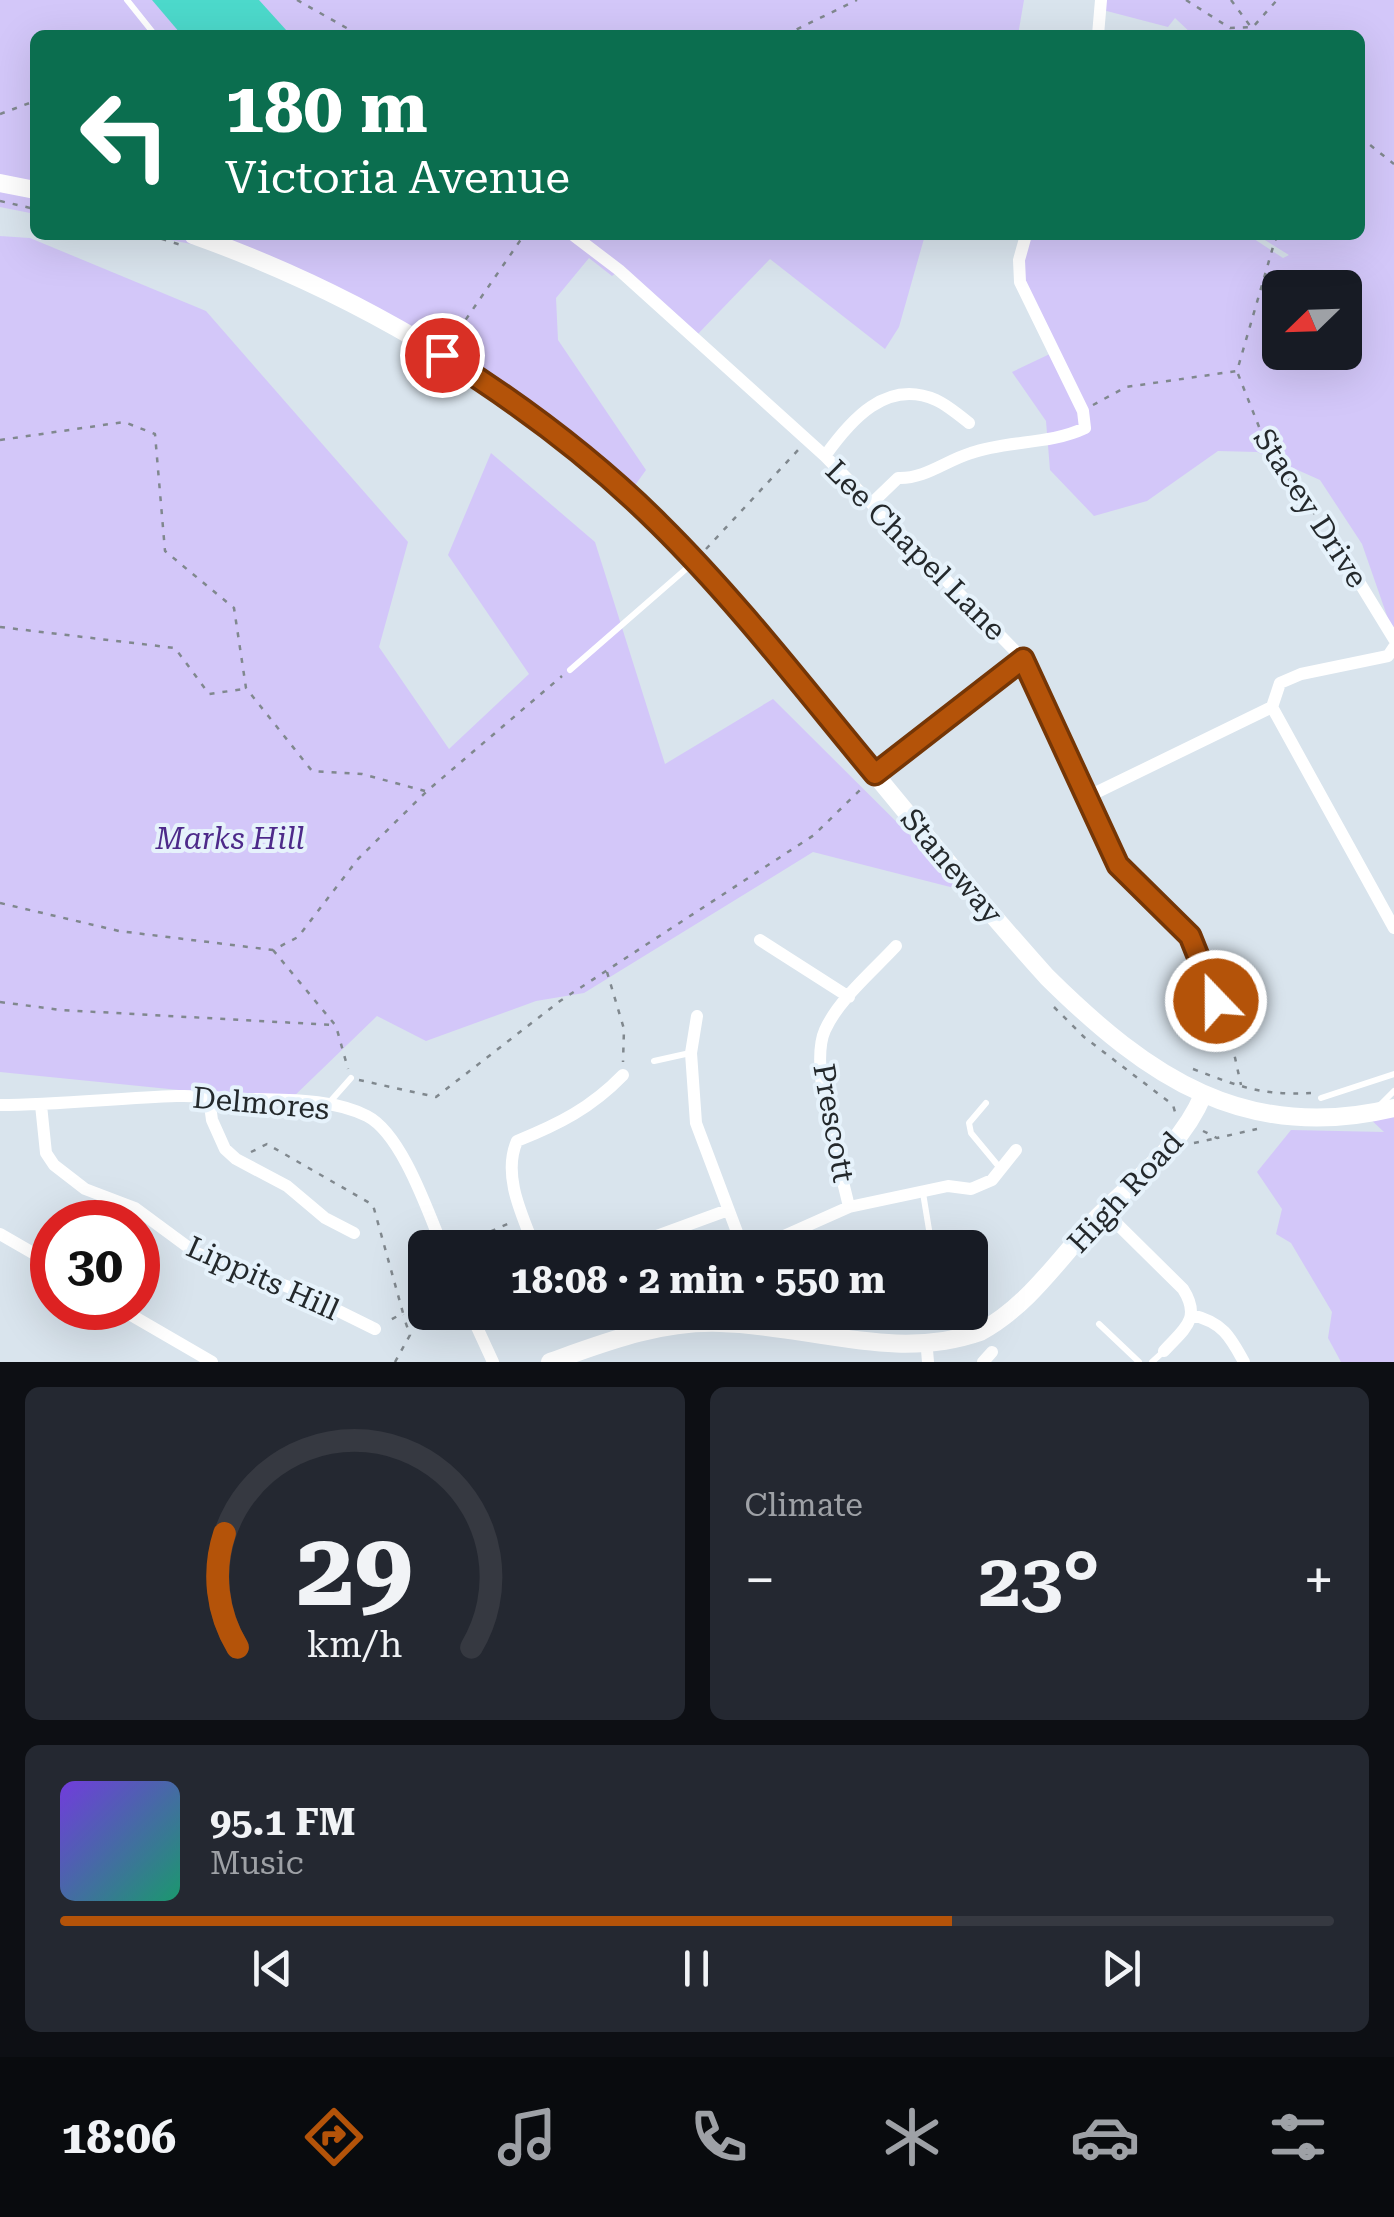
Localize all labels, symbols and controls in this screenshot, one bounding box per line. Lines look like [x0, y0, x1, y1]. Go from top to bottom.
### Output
text: 180 m [225, 67, 428, 149]
icon: left [60, 70, 190, 200]
text: Victoria Avenue [225, 151, 570, 204]
north arrow [1262, 270, 1362, 370]
map controls [1262, 270, 1362, 370]
pin [400, 313, 485, 398]
icon: arrive [415, 328, 470, 383]
street label: Stacey Drive [1247, 422, 1375, 594]
street label: Lee Chapel Lane [819, 453, 1013, 647]
street label: Staneway [894, 802, 1010, 931]
park label: Marks Hill [155, 821, 304, 856]
position arrow [1164, 949, 1268, 1053]
street label: Prescott [806, 1061, 862, 1185]
street label: Delmores [191, 1080, 331, 1126]
street label: High Road [1060, 1124, 1190, 1260]
speed limit sign: 30 [30, 1200, 160, 1330]
street label: Lippits Hill [181, 1229, 345, 1327]
text: 18:08 · 2 min · 550 m [511, 1258, 885, 1302]
text: Climate [745, 1486, 863, 1524]
text: 29 [297, 1509, 413, 1630]
text: 23° [979, 1536, 1100, 1624]
text: − [745, 1548, 775, 1612]
text: + [1303, 1548, 1334, 1612]
text: km/h [307, 1624, 403, 1666]
text: 95.1 FM [210, 1800, 356, 1844]
text: Music [210, 1844, 304, 1882]
icon: previous [245, 1941, 300, 1996]
icon: pause [669, 1941, 724, 1996]
icon: next [1094, 1941, 1149, 1996]
icon: directions [299, 2102, 369, 2172]
icon: music [492, 2102, 562, 2172]
icon: phone [684, 2102, 754, 2172]
icon: climate [877, 2102, 947, 2172]
icon: car [1070, 2102, 1140, 2172]
icon: filters [1263, 2102, 1333, 2172]
text: 18:06 [61, 2111, 176, 2164]

